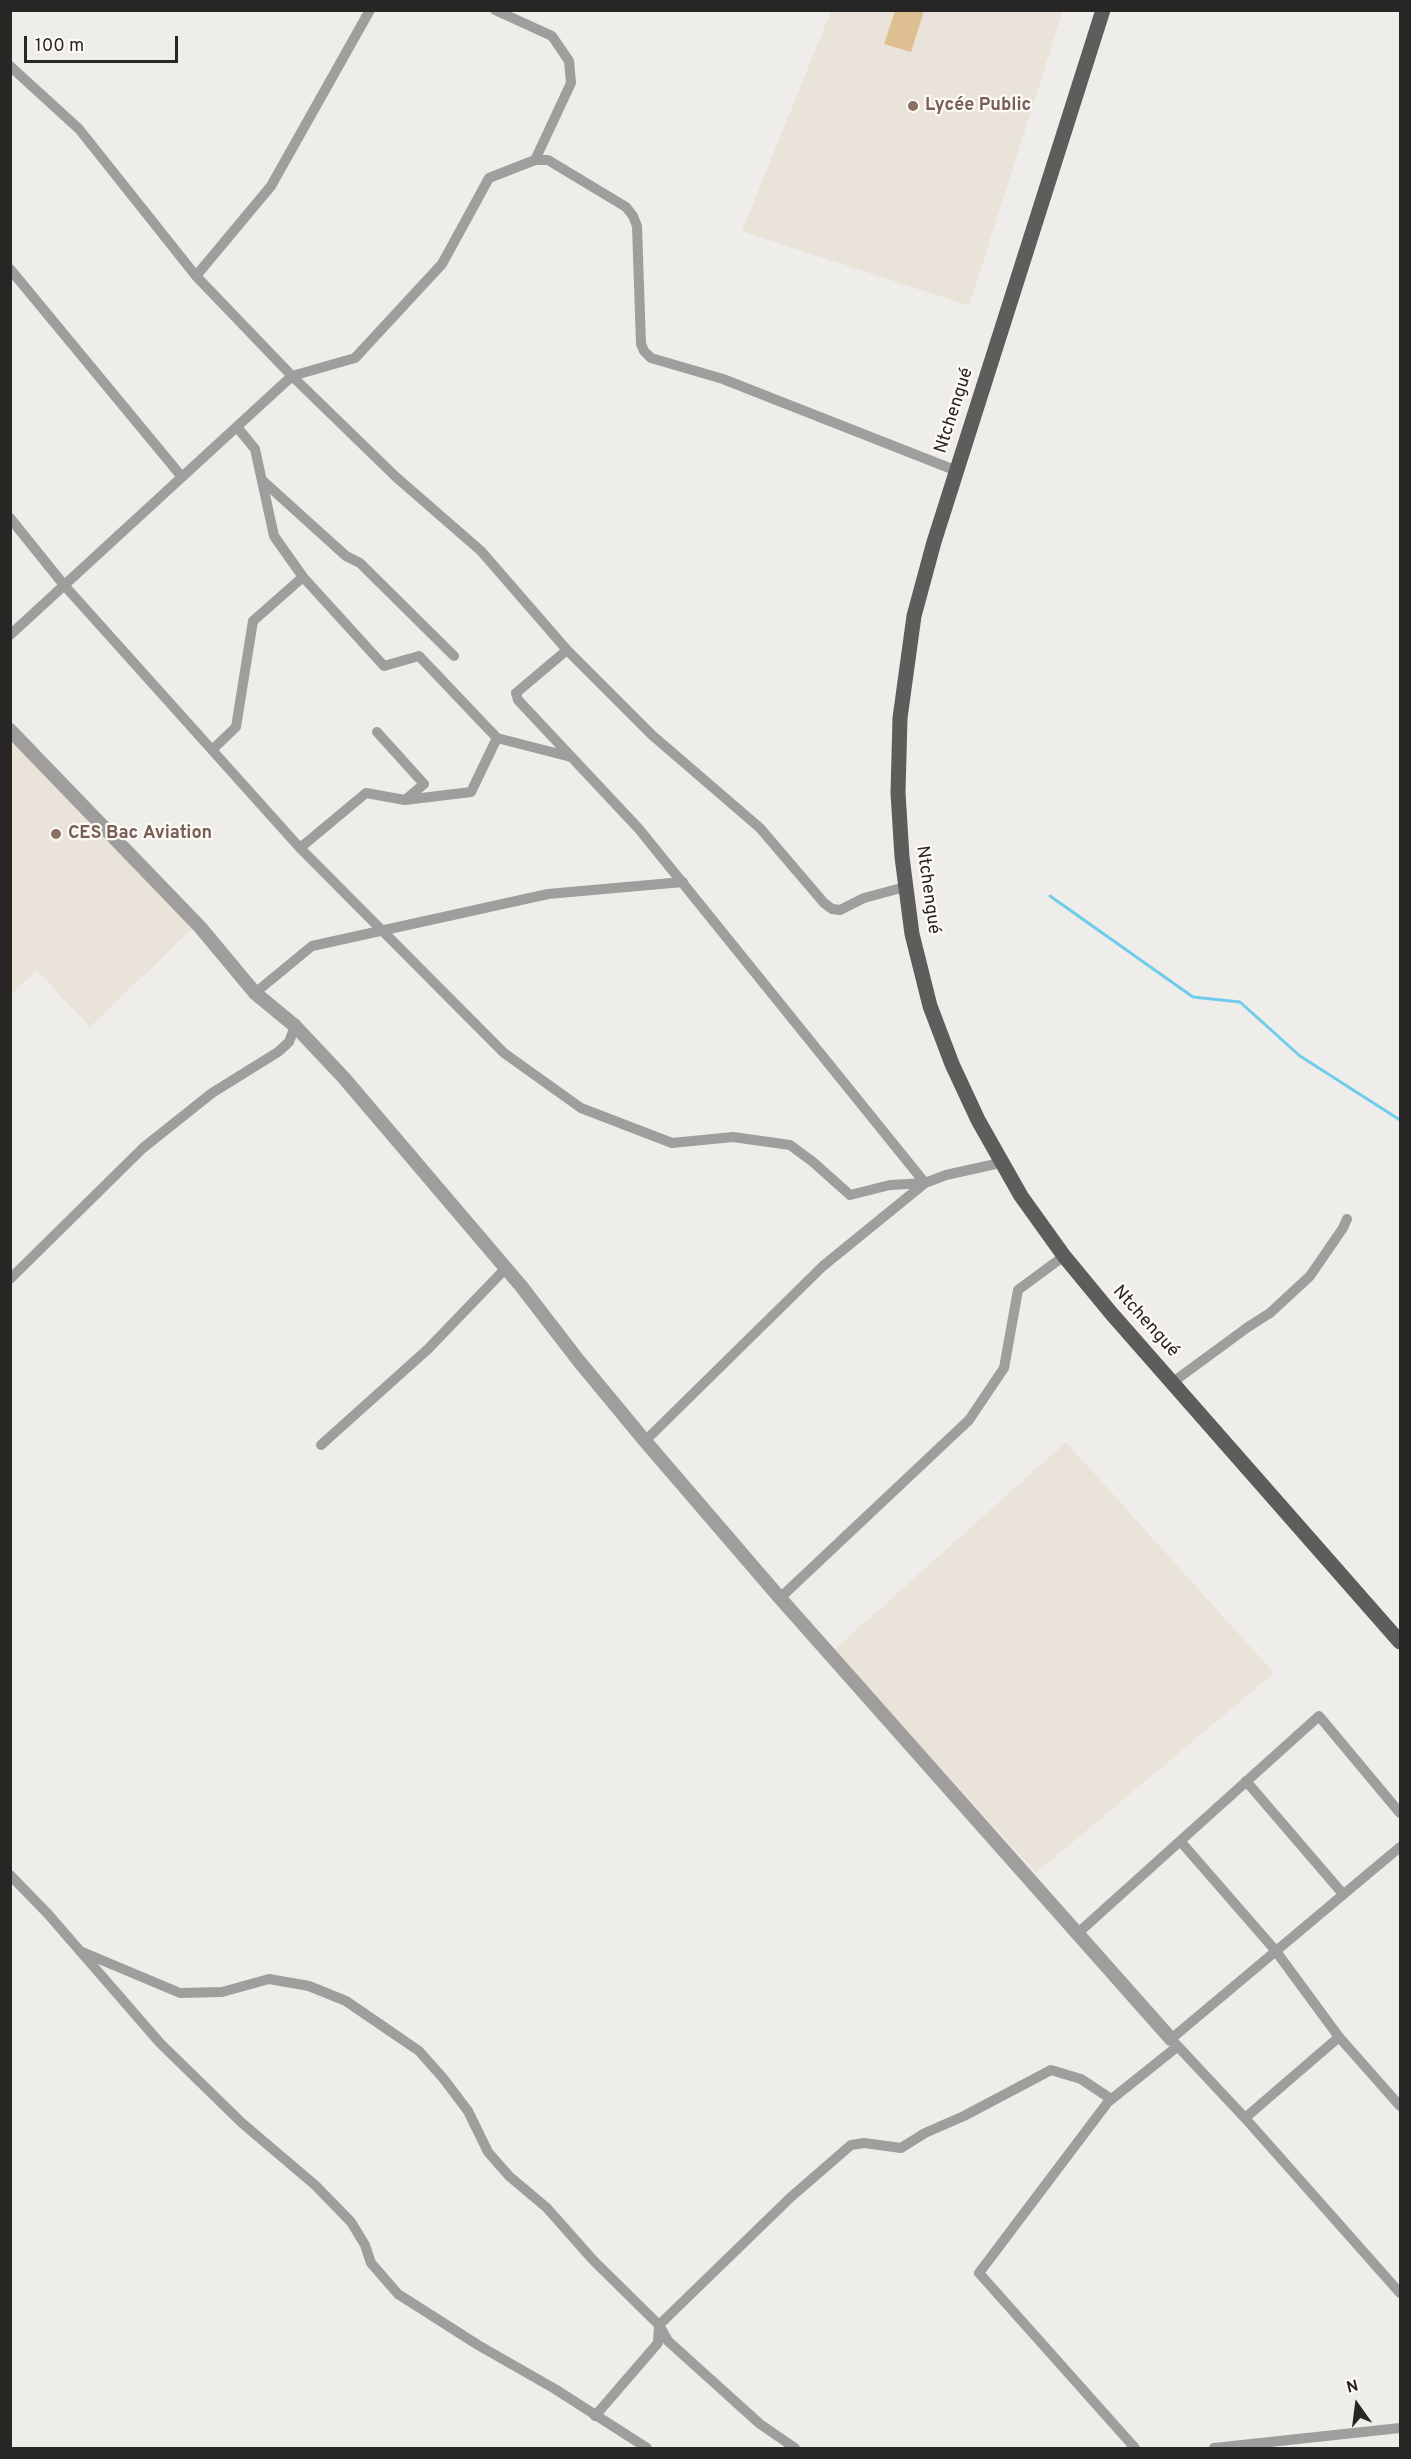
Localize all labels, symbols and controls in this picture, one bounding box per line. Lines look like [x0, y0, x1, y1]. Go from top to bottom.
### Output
scale bar [27, 24, 182, 62]
text: 100 m [35, 35, 84, 58]
place label: Lycée Public [925, 95, 1031, 117]
marker: Lycée Public [906, 99, 920, 113]
street label: Ntchengué [931, 365, 979, 457]
place label: CES Bac Aviation [68, 823, 212, 845]
marker: CES Bac Aviation [49, 827, 63, 841]
street label: Ntchengué [910, 844, 944, 936]
street label: Ntchengué [1107, 1282, 1183, 1362]
north arrow [1327, 2375, 1387, 2435]
text: N [1345, 2376, 1361, 2399]

